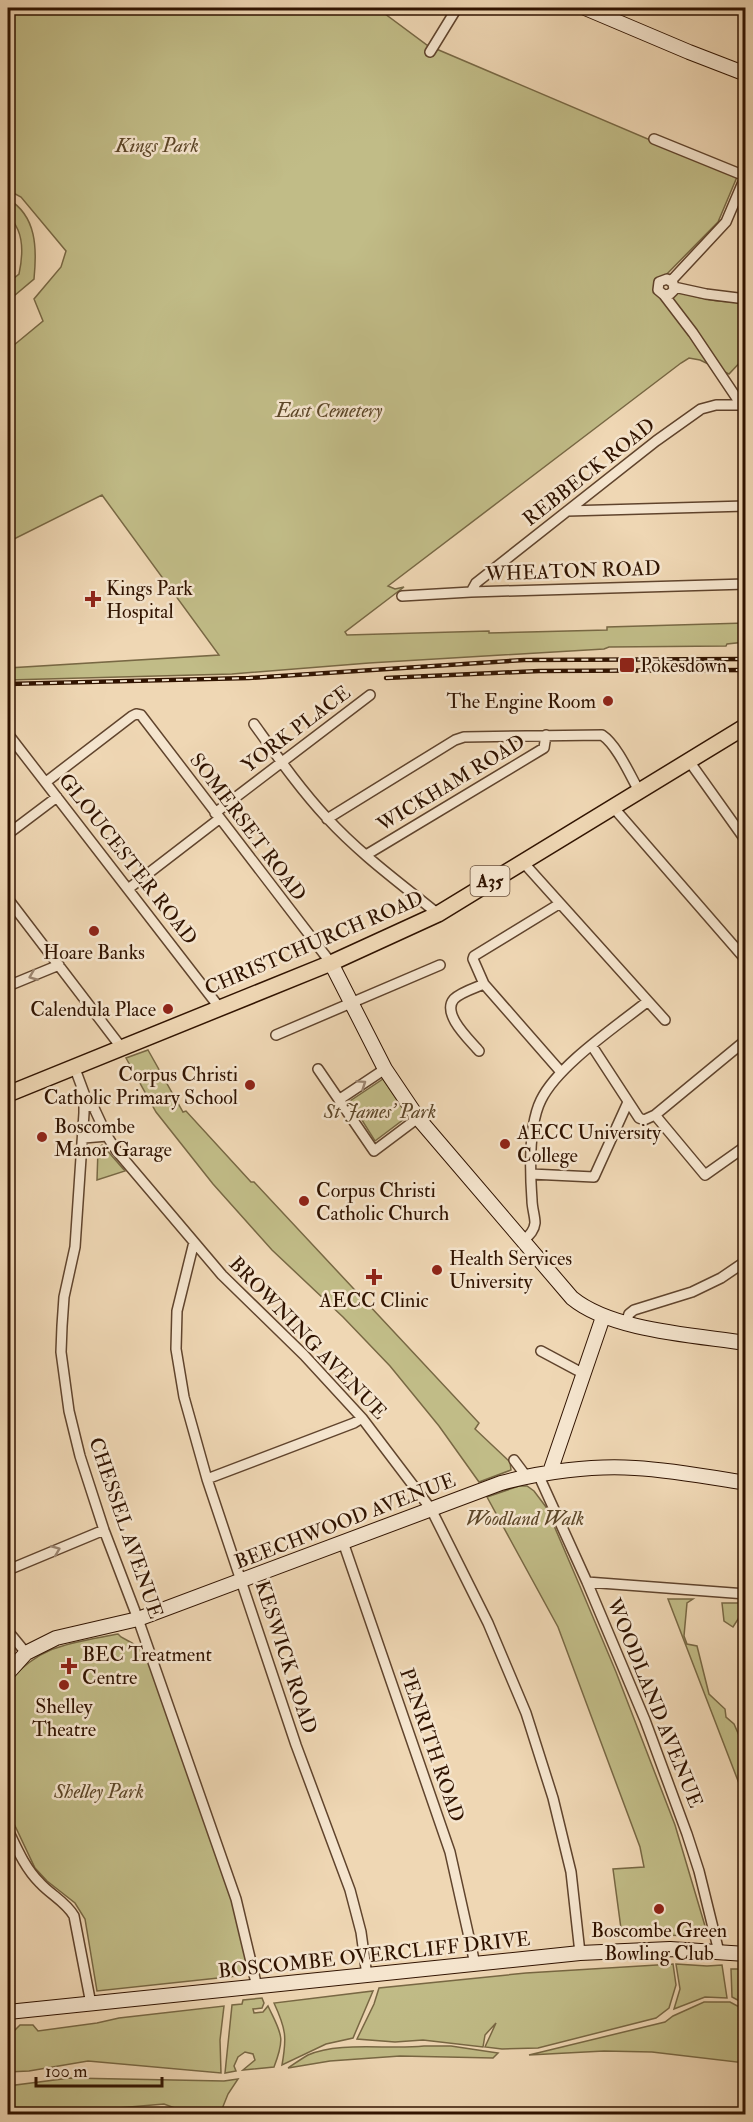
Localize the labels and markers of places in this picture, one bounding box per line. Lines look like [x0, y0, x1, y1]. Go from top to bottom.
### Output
place label: Kings Park Hospital [106, 576, 193, 625]
marker: Kings Park Hospital [84, 590, 102, 608]
place label: Pokesdown [640, 653, 727, 678]
marker: Pokesdown [618, 656, 636, 674]
place label: The Engine Room [446, 689, 596, 714]
marker: The Engine Room [601, 694, 615, 708]
marker: Hoare Banks [87, 924, 101, 938]
place label: Hoare Banks [43, 940, 145, 965]
place label: Calendula Place [30, 997, 156, 1022]
marker: Calendula Place [161, 1002, 175, 1016]
place label: Corpus Christi Catholic Primary School [44, 1062, 238, 1110]
marker: Corpus Christi Catholic Primary School [243, 1078, 257, 1092]
place label: Boscombe Manor Garage [54, 1114, 172, 1162]
place label: AECC University College [516, 1120, 662, 1168]
marker: Boscombe Manor Garage [35, 1130, 49, 1144]
marker: AECC University College [498, 1137, 512, 1151]
place label: Corpus Christi Catholic Church [316, 1178, 450, 1226]
marker: Corpus Christi Catholic Church [297, 1194, 311, 1208]
place label: Health Services University [449, 1246, 572, 1294]
marker: Health Services University [430, 1263, 444, 1277]
marker: AECC Clinic [365, 1268, 383, 1286]
place label: AECC Clinic [318, 1288, 429, 1313]
place label: BEC Treatment Centre [82, 1642, 212, 1690]
marker: BEC Treatment Centre [60, 1657, 78, 1675]
marker: Shelley Theatre [57, 1678, 71, 1692]
place label: Shelley Theatre [32, 1694, 96, 1742]
marker: Boscombe Green Bowling Club [652, 1902, 666, 1916]
place label: Boscombe Green Bowling Club [591, 1918, 727, 1966]

